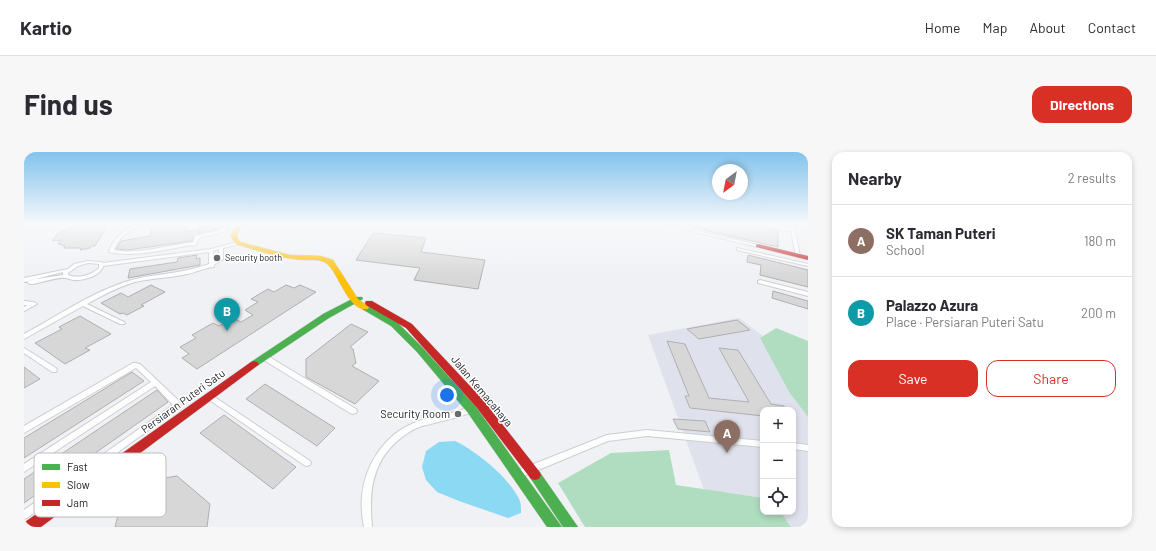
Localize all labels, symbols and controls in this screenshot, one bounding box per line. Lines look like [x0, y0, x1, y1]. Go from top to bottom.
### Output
text: Kartio [20, 16, 72, 39]
text: Home [925, 19, 961, 36]
text: Map [983, 19, 1007, 36]
text: About [1029, 19, 1066, 36]
text: Contact [1088, 19, 1136, 36]
button: Directions [1032, 86, 1132, 123]
text: Find us [24, 87, 113, 121]
north arrow [712, 164, 748, 200]
text: Nearby [848, 168, 902, 188]
text: 2 results [1068, 170, 1116, 186]
text: SK Taman Puteri [886, 224, 996, 242]
text: A [857, 233, 865, 249]
text: 180 m [1084, 233, 1116, 249]
text: School [886, 242, 924, 258]
place label: Security booth [225, 252, 282, 263]
marker: Security booth [212, 253, 222, 263]
text: Palazzo Azura [886, 296, 978, 314]
pin: B [214, 298, 240, 331]
text: B [857, 305, 865, 321]
text: 200 m [1081, 305, 1116, 321]
text: Place · Persiaran Puteri Satu [886, 314, 1044, 330]
street label: Jalan Kemacahaya [449, 352, 516, 429]
button: Save [848, 360, 978, 397]
button: Share [986, 360, 1116, 397]
street label: Persiaran Puteri Satu [138, 366, 227, 435]
your location [437, 385, 457, 405]
place label: Security Room [380, 407, 450, 420]
map controls [760, 407, 796, 515]
button: + [760, 407, 796, 443]
marker: Security Room [453, 409, 463, 419]
pin: A [714, 420, 740, 453]
button: − [760, 443, 796, 479]
legend [34, 453, 166, 517]
text: Fast [67, 460, 88, 473]
text: Slow [67, 478, 90, 491]
button: locate [760, 479, 796, 515]
text: Jam [67, 496, 88, 509]

